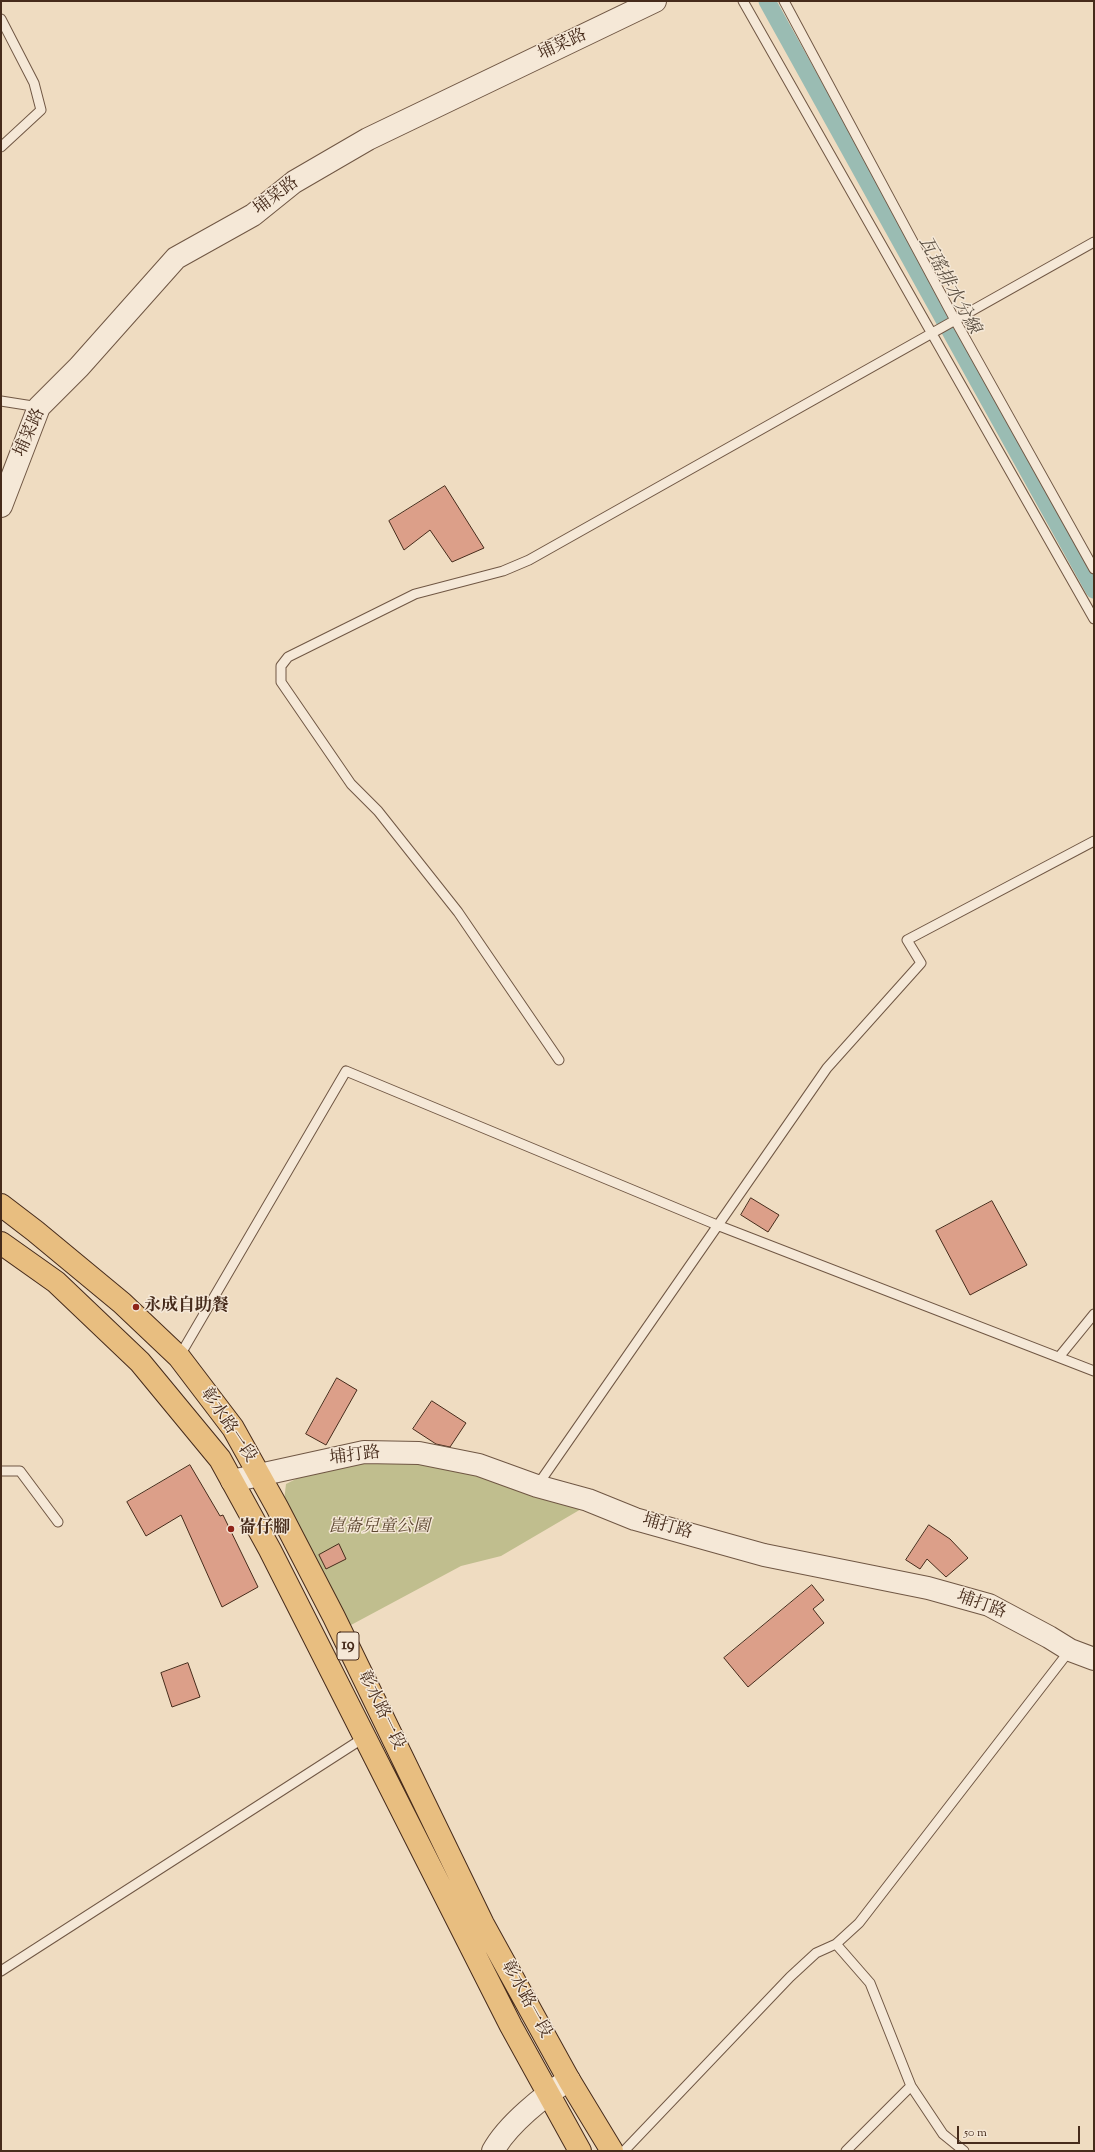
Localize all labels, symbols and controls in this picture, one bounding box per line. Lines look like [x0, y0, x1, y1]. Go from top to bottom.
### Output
street label: 埔菜路 [536, 26, 590, 66]
street label: 埔菜路 [250, 174, 304, 220]
water label: 瓦瑤排水分線 [912, 234, 984, 338]
street label: 埔菜路 [11, 406, 51, 460]
place label: 永成自助餐 [144, 1297, 229, 1317]
marker: 永成自助餐 [131, 1302, 141, 1312]
street label: 彰水路一段 [195, 1385, 259, 1467]
street label: 埔打路 [328, 1444, 382, 1470]
street label: 埔打路 [640, 1511, 694, 1545]
park label: 崑崙兒童公園 [328, 1518, 430, 1538]
place label: 崙仔腳 [239, 1519, 290, 1539]
marker: 崙仔腳 [226, 1524, 236, 1534]
street label: 埔打路 [954, 1588, 1008, 1624]
road number: 19 [337, 1632, 359, 1660]
street label: 彰水路一段 [352, 1668, 408, 1754]
street label: 彰水路一段 [495, 1958, 555, 2042]
scale bar [959, 2118, 1082, 2144]
text: 50 m [964, 2124, 987, 2142]

